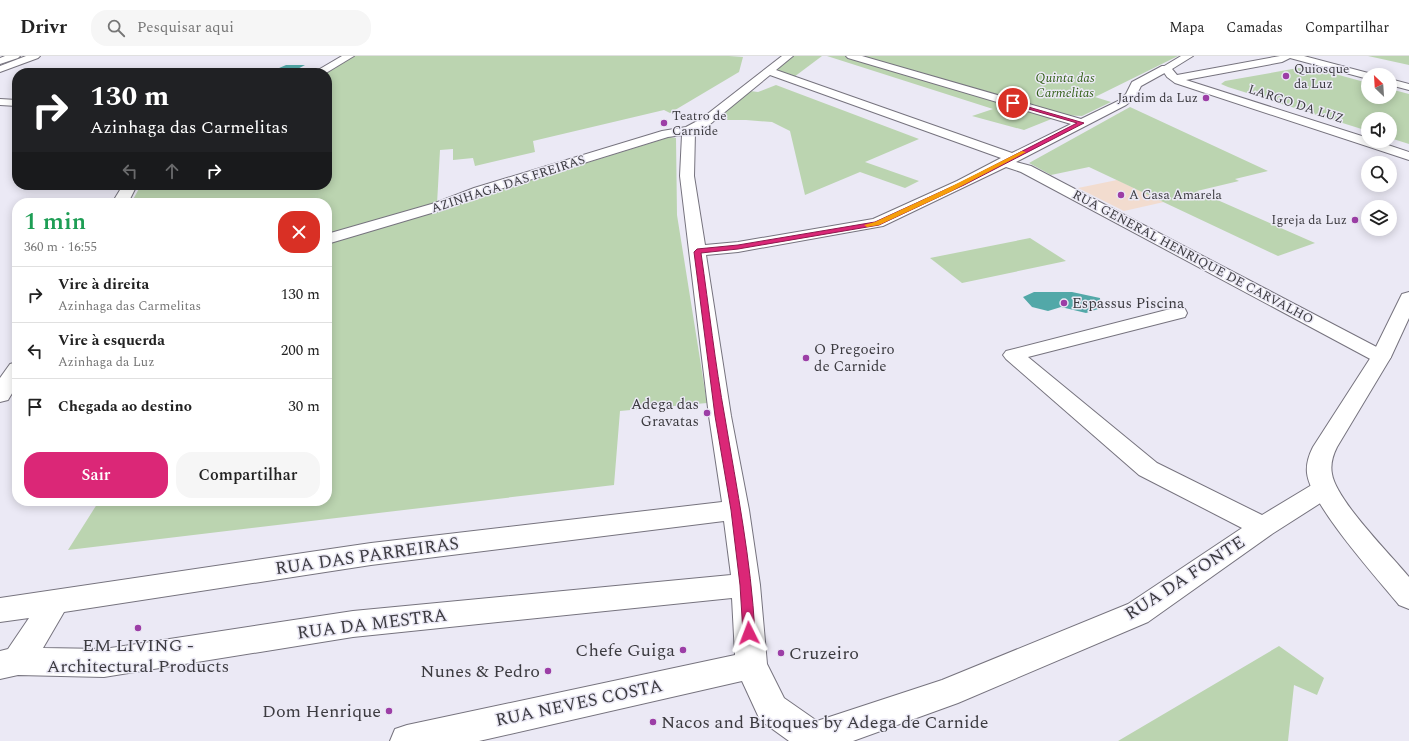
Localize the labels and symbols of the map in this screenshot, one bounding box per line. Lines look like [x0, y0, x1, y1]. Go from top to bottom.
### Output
place label: Quiosque da Luz [1294, 59, 1349, 94]
park label: Quinta das Carmelitas [1035, 68, 1095, 103]
north arrow [1361, 68, 1397, 104]
marker: Quiosque da Luz [1281, 71, 1291, 81]
street label: LARGO DA LUZ [1246, 79, 1346, 129]
pin [996, 86, 1030, 120]
place label: Jardim da Luz [1117, 88, 1198, 108]
marker: Jardim da Luz [1201, 93, 1211, 103]
place label: Teatro de Carnide [672, 106, 727, 141]
marker: Teatro de Carnide [659, 118, 669, 128]
street label: AZINHAGA DAS FREIRAS [428, 150, 588, 218]
street label: RUA GENERAL HENRIQUE DE CARVALHO [1069, 185, 1317, 329]
place label: A Casa Amarela [1129, 185, 1223, 205]
marker: A Casa Amarela [1116, 190, 1126, 200]
place label: Igreja da Luz [1271, 210, 1347, 230]
marker: Igreja da Luz [1350, 215, 1360, 225]
place label: Espassus Piscina [1072, 292, 1185, 315]
marker: Espassus Piscina [1059, 298, 1069, 308]
place label: O Pregoeiro de Carnide [814, 338, 895, 378]
marker: O Pregoeiro de Carnide [801, 353, 811, 363]
place label: Adega das Gravatas [631, 393, 699, 433]
marker: Adega das Gravatas [702, 408, 712, 418]
street label: RUA DA FONTE [1120, 529, 1250, 627]
street label: RUA DAS PARREIRAS [273, 530, 461, 582]
street label: RUA DA MESTRA [295, 601, 449, 647]
position arrow [728, 612, 770, 654]
marker: EM LIVING - Architectural Products [133, 623, 143, 633]
place label: EM LIVING - Architectural Products [47, 632, 229, 680]
place label: Chefe Guiga [575, 637, 675, 664]
place label: Cruzeiro [789, 640, 859, 667]
marker: Chefe Guiga [678, 645, 688, 655]
marker: Cruzeiro [776, 648, 786, 658]
place label: Nunes & Pedro [420, 658, 540, 685]
marker: Nunes & Pedro [543, 666, 553, 676]
street label: RUA NEVES COSTA [493, 672, 665, 734]
place label: Dom Henrique [262, 698, 381, 725]
marker: Dom Henrique [384, 706, 394, 716]
place label: Nacos and Bitoques by Adega de Carnide [661, 709, 988, 736]
marker: Nacos and Bitoques by Adega de Carnide [648, 717, 658, 727]

